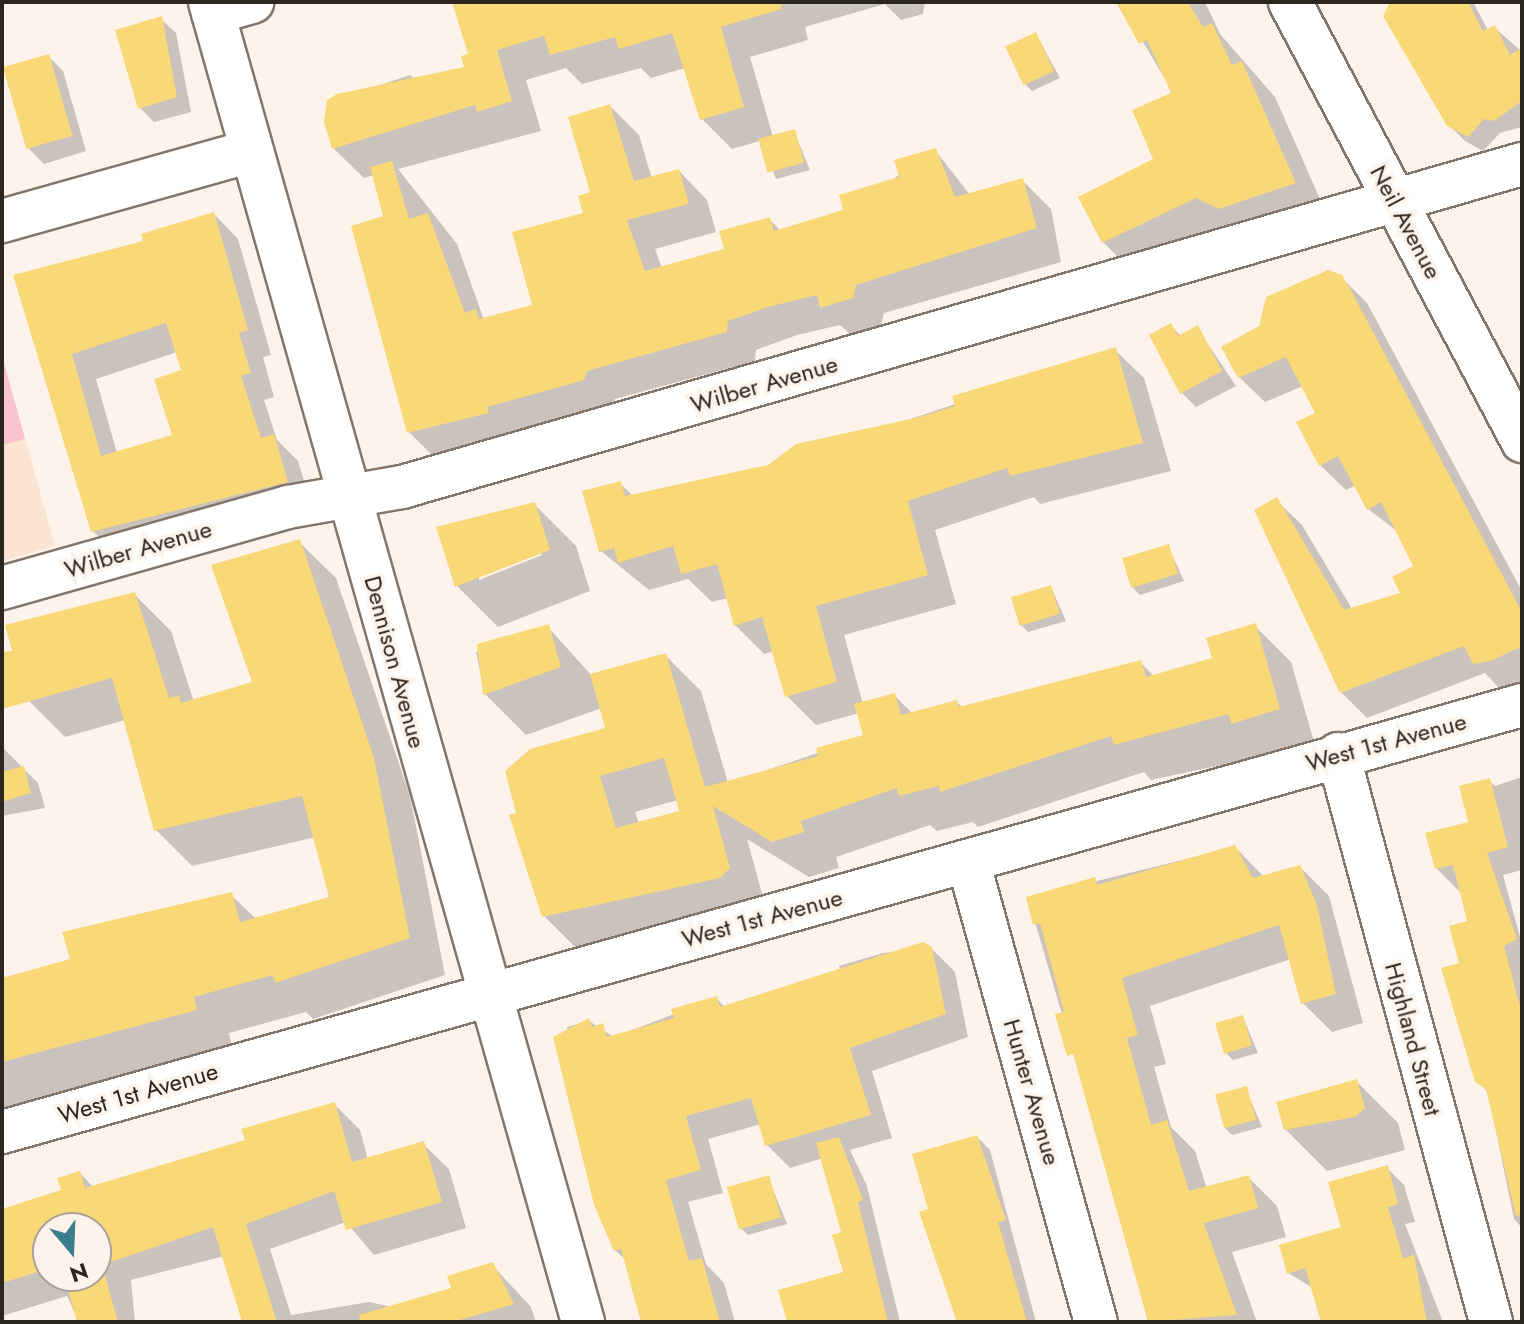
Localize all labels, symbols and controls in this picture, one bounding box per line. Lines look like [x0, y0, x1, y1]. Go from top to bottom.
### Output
street label: Neil Avenue [1364, 160, 1448, 284]
street label: Wilber Avenue [687, 349, 841, 419]
street label: Wilber Avenue [61, 514, 215, 584]
street label: Dennison Avenue [358, 573, 432, 751]
street label: West 1st Avenue [1303, 707, 1469, 777]
street label: West 1st Avenue [679, 883, 845, 953]
street label: Highland Street [1379, 959, 1447, 1119]
street label: Hunter Avenue [997, 1016, 1067, 1168]
street label: West 1st Avenue [55, 1056, 221, 1130]
north arrow [32, 1212, 112, 1292]
text: N [66, 1255, 93, 1291]

